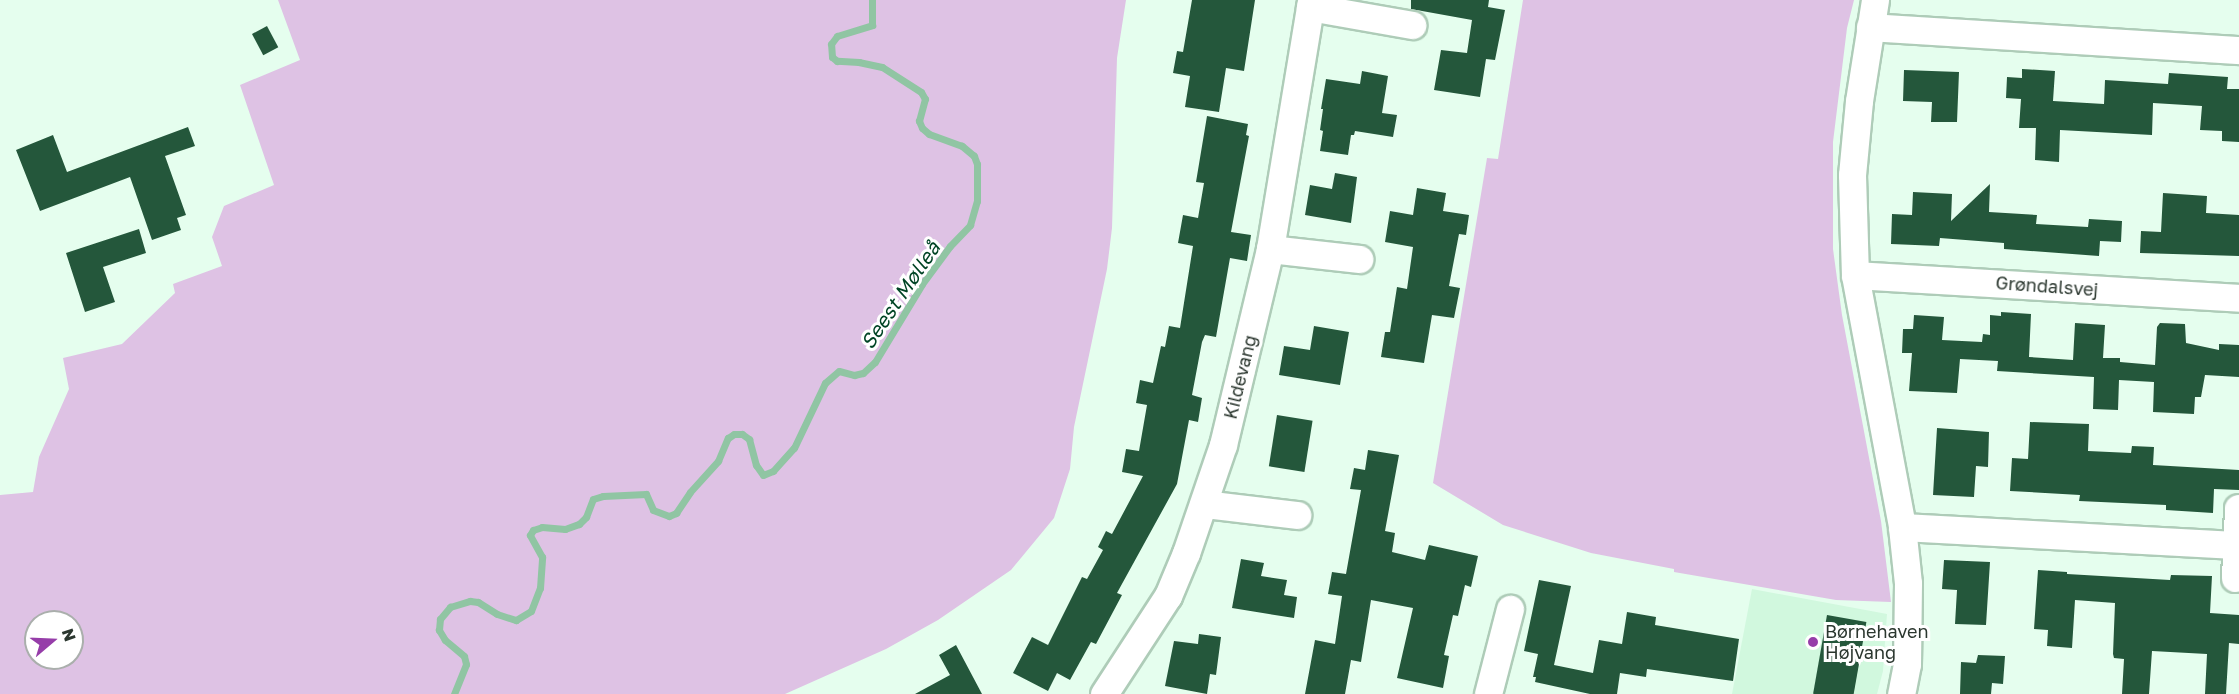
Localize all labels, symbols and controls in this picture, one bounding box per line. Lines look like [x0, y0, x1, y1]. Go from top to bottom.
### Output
water label: Seest Mølleå [855, 237, 945, 353]
street label: Grøndalsvej [1995, 272, 2099, 300]
street label: Kildevang [1219, 333, 1261, 421]
north arrow [24, 610, 84, 670]
place label: Børnehaven Højvang [1825, 621, 1928, 664]
text: N [58, 626, 81, 644]
marker: Børnehaven Højvang [1806, 635, 1820, 649]

